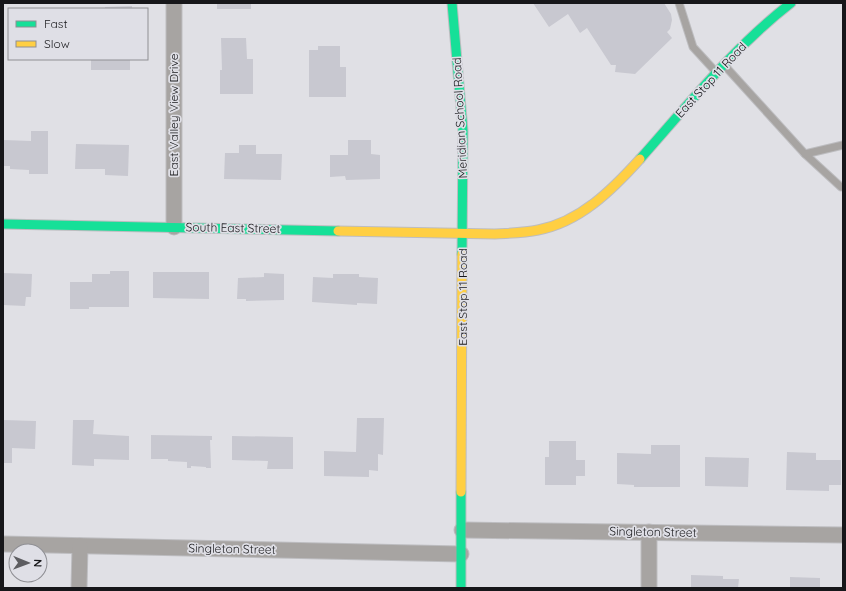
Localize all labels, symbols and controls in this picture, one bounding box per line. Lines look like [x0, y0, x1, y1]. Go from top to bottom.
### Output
legend [8, 8, 148, 60]
text: Fast [44, 16, 68, 31]
text: Slow [44, 36, 70, 51]
street label: East Stop 11 Road [672, 39, 749, 120]
street label: East Valley View Drive [166, 53, 181, 176]
street label: Meridian School Road [449, 57, 470, 179]
street label: South East Street [185, 219, 281, 236]
street label: East Stop 11 Road [455, 248, 470, 346]
street label: Singleton Street [609, 523, 697, 540]
street label: Singleton Street [188, 540, 276, 557]
north arrow [8, 543, 48, 583]
text: N [31, 559, 45, 567]

